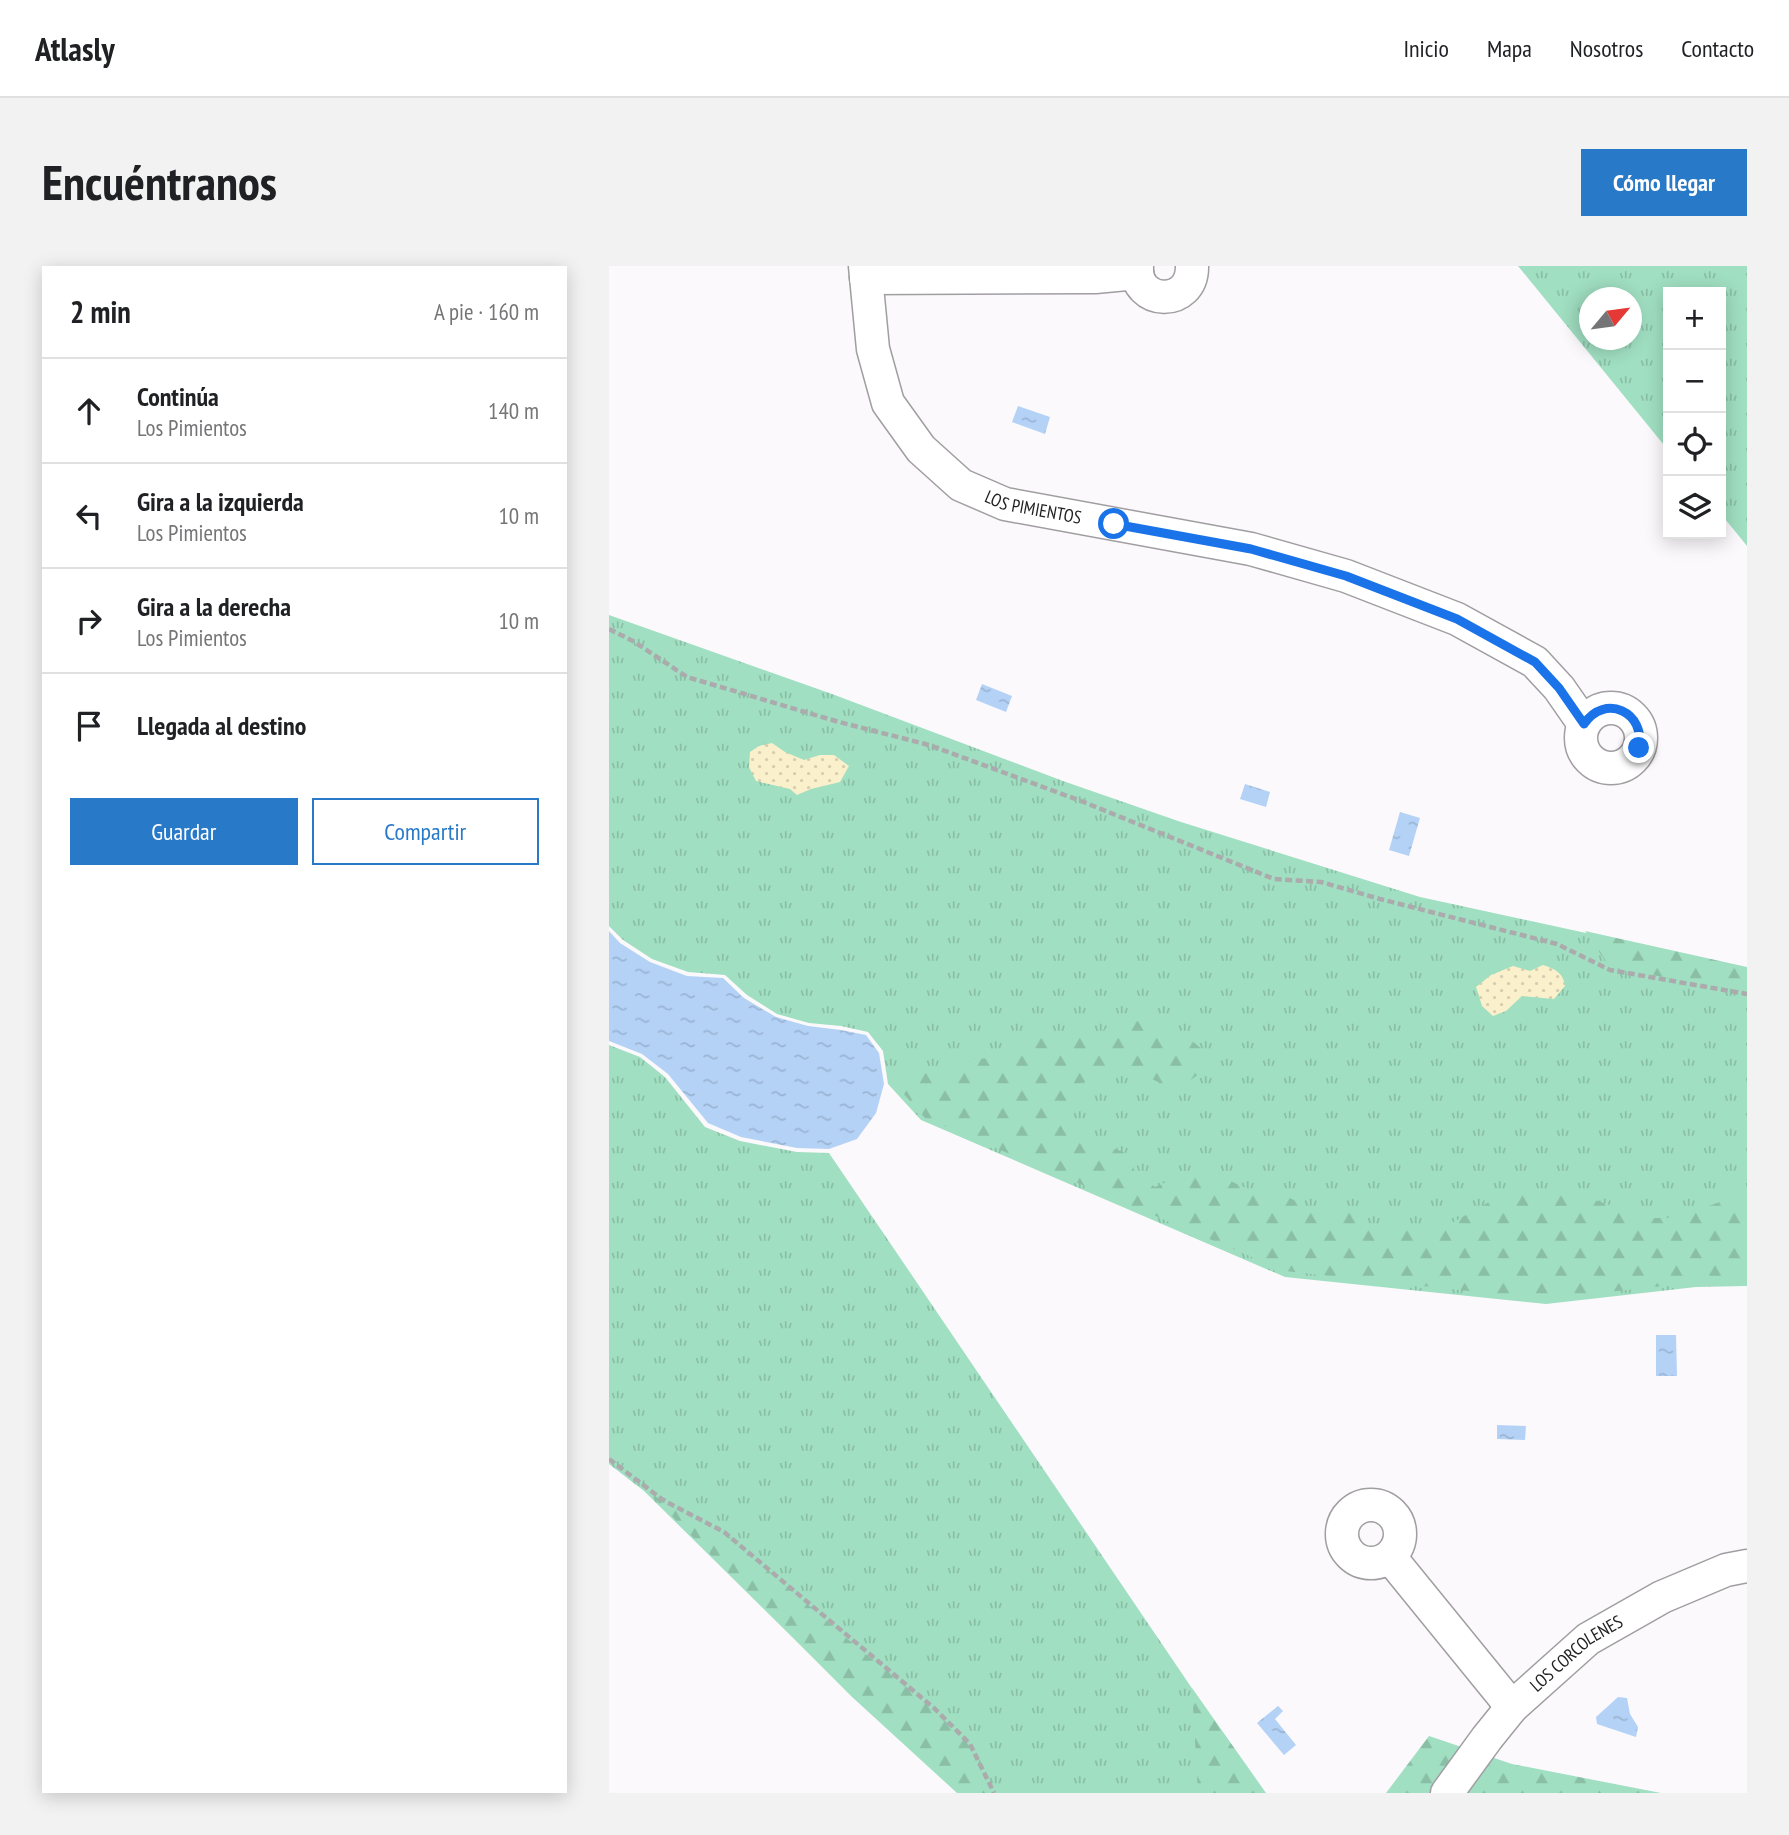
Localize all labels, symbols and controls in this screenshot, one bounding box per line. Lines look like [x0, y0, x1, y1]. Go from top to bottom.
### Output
text: Atlasly [35, 27, 115, 70]
text: Inicio [1403, 33, 1449, 64]
text: Mapa [1487, 33, 1532, 64]
text: Nosotros [1570, 33, 1643, 64]
text: Contacto [1681, 33, 1754, 64]
button: Cómo llegar [1581, 149, 1747, 216]
text: Encuéntranos [42, 150, 277, 214]
north arrow [1579, 287, 1642, 350]
map controls [1663, 287, 1726, 539]
button: + [1663, 287, 1726, 350]
text: 2 min [70, 292, 131, 331]
text: A pie · 160 m [434, 297, 539, 326]
button: − [1663, 350, 1726, 413]
text: Continúa [137, 380, 219, 413]
icon: ahead [70, 392, 108, 430]
text: 140 m [488, 396, 539, 425]
text: Los Pimientos [137, 413, 247, 442]
button: locate [1663, 413, 1726, 476]
button: layers [1663, 476, 1726, 539]
text: Gira a la izquierda [137, 485, 304, 518]
street label: LOS PIMIENTOS [981, 485, 1084, 529]
icon: left [70, 497, 108, 535]
text: 10 m [498, 501, 539, 530]
route start [1098, 508, 1129, 539]
text: Los Pimientos [137, 518, 247, 547]
text: Gira a la derecha [137, 590, 291, 623]
icon: right [70, 602, 108, 640]
text: 10 m [498, 606, 539, 635]
text: Los Pimientos [137, 623, 247, 652]
icon: arrive [70, 707, 108, 745]
text: Llegada al destino [137, 709, 306, 742]
route end [1623, 732, 1654, 763]
button: Guardar [70, 798, 298, 865]
button: Compartir [312, 798, 539, 865]
street label: LOS CORCOLENES [1525, 1610, 1627, 1696]

